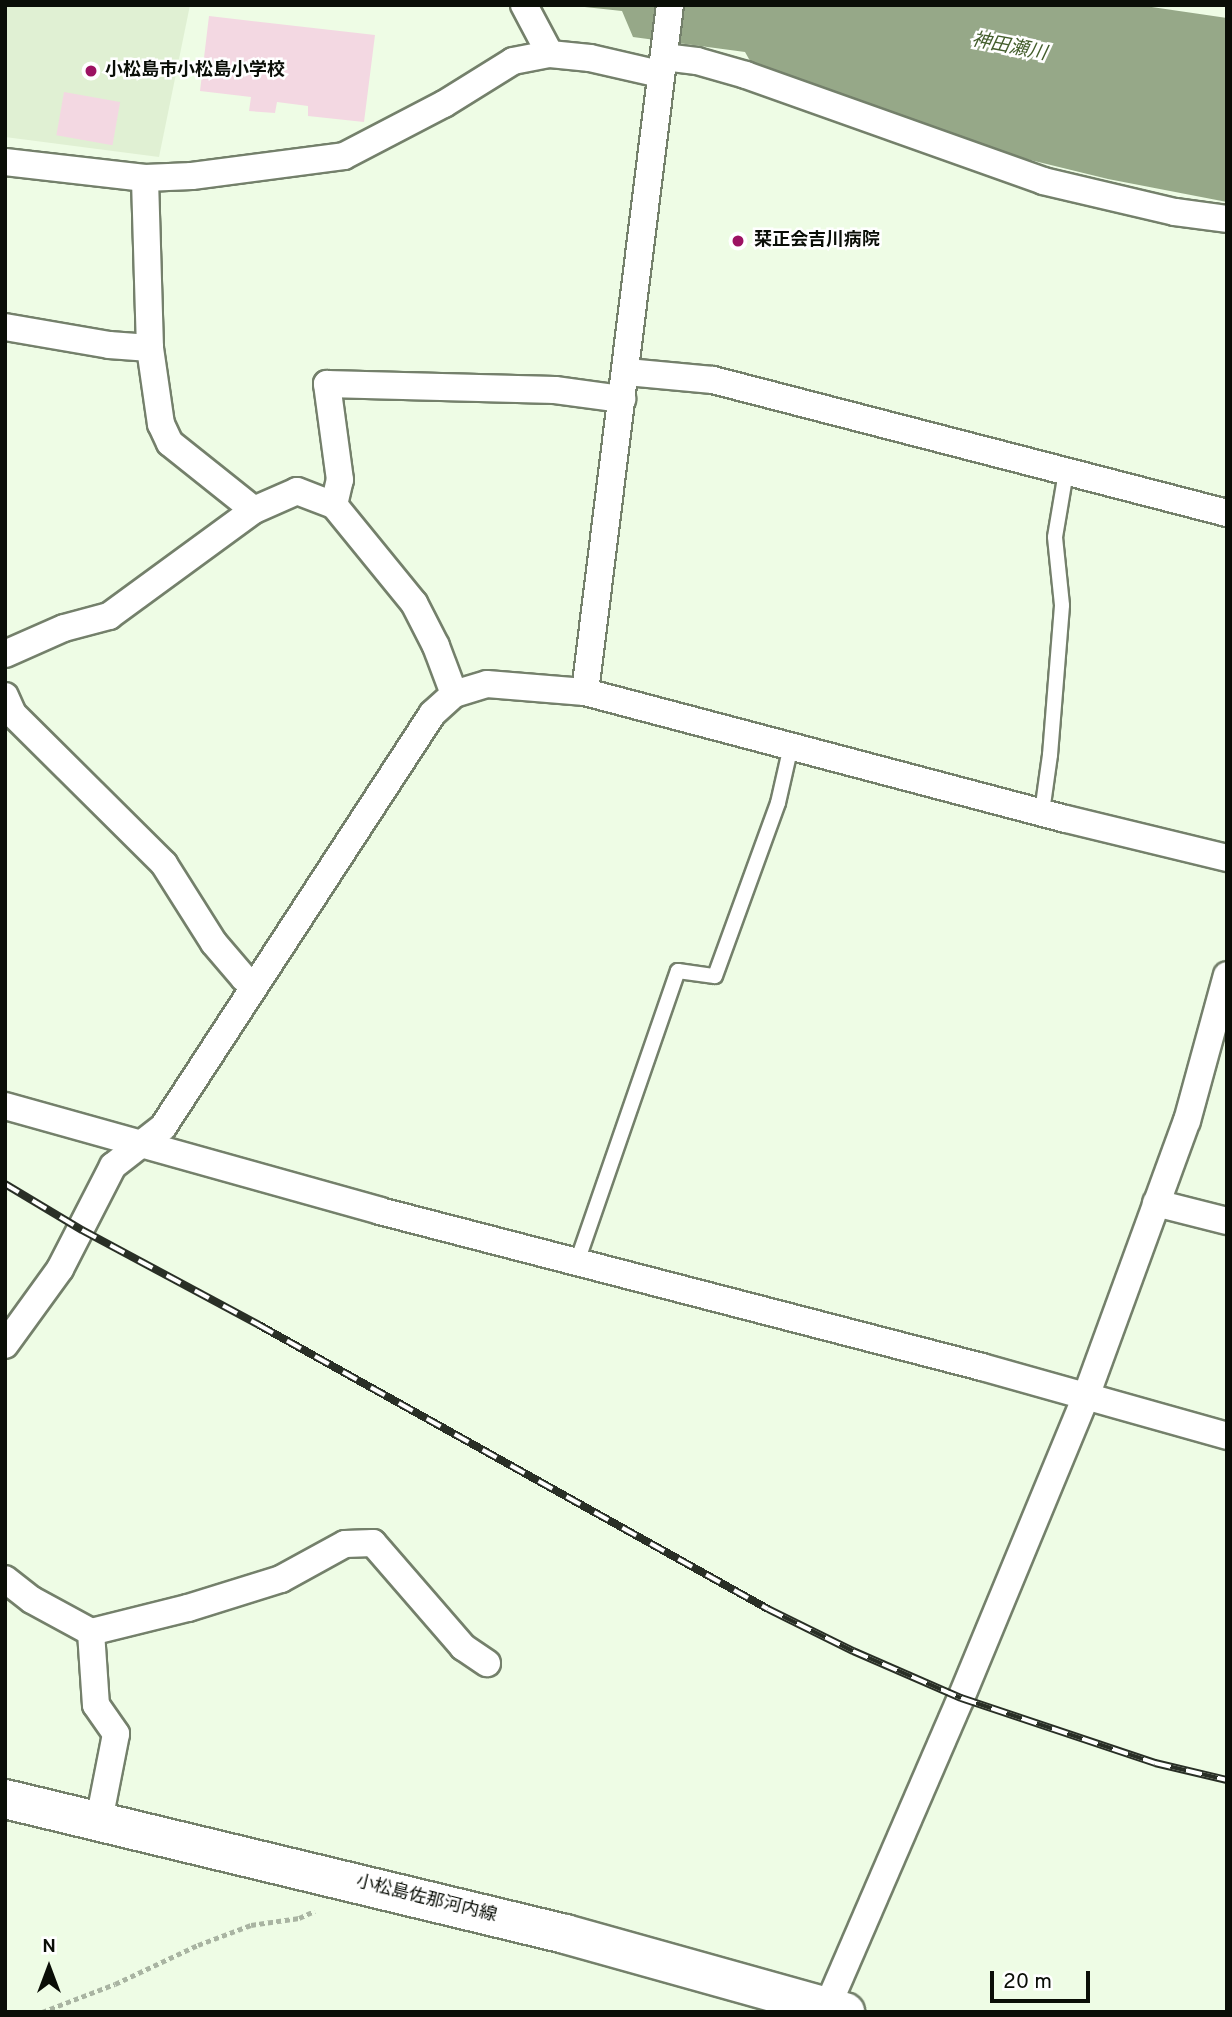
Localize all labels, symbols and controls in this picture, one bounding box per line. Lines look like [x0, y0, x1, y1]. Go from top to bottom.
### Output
water label: 神田瀬川 [970, 30, 1048, 66]
place label: 小松島市小松島小学校 [105, 60, 285, 82]
marker: 小松島市小松島小学校 [83, 63, 99, 79]
place label: 栞正会吉川病院 [754, 230, 880, 252]
marker: 栞正会吉川病院 [728, 231, 748, 251]
street label: 小松島佐那河内線 [354, 1872, 498, 1928]
north arrow [14, 1933, 84, 2003]
text: N [42, 1935, 56, 1959]
scale bar [994, 1958, 1094, 2002]
text: 20 m [1003, 1969, 1052, 1996]

